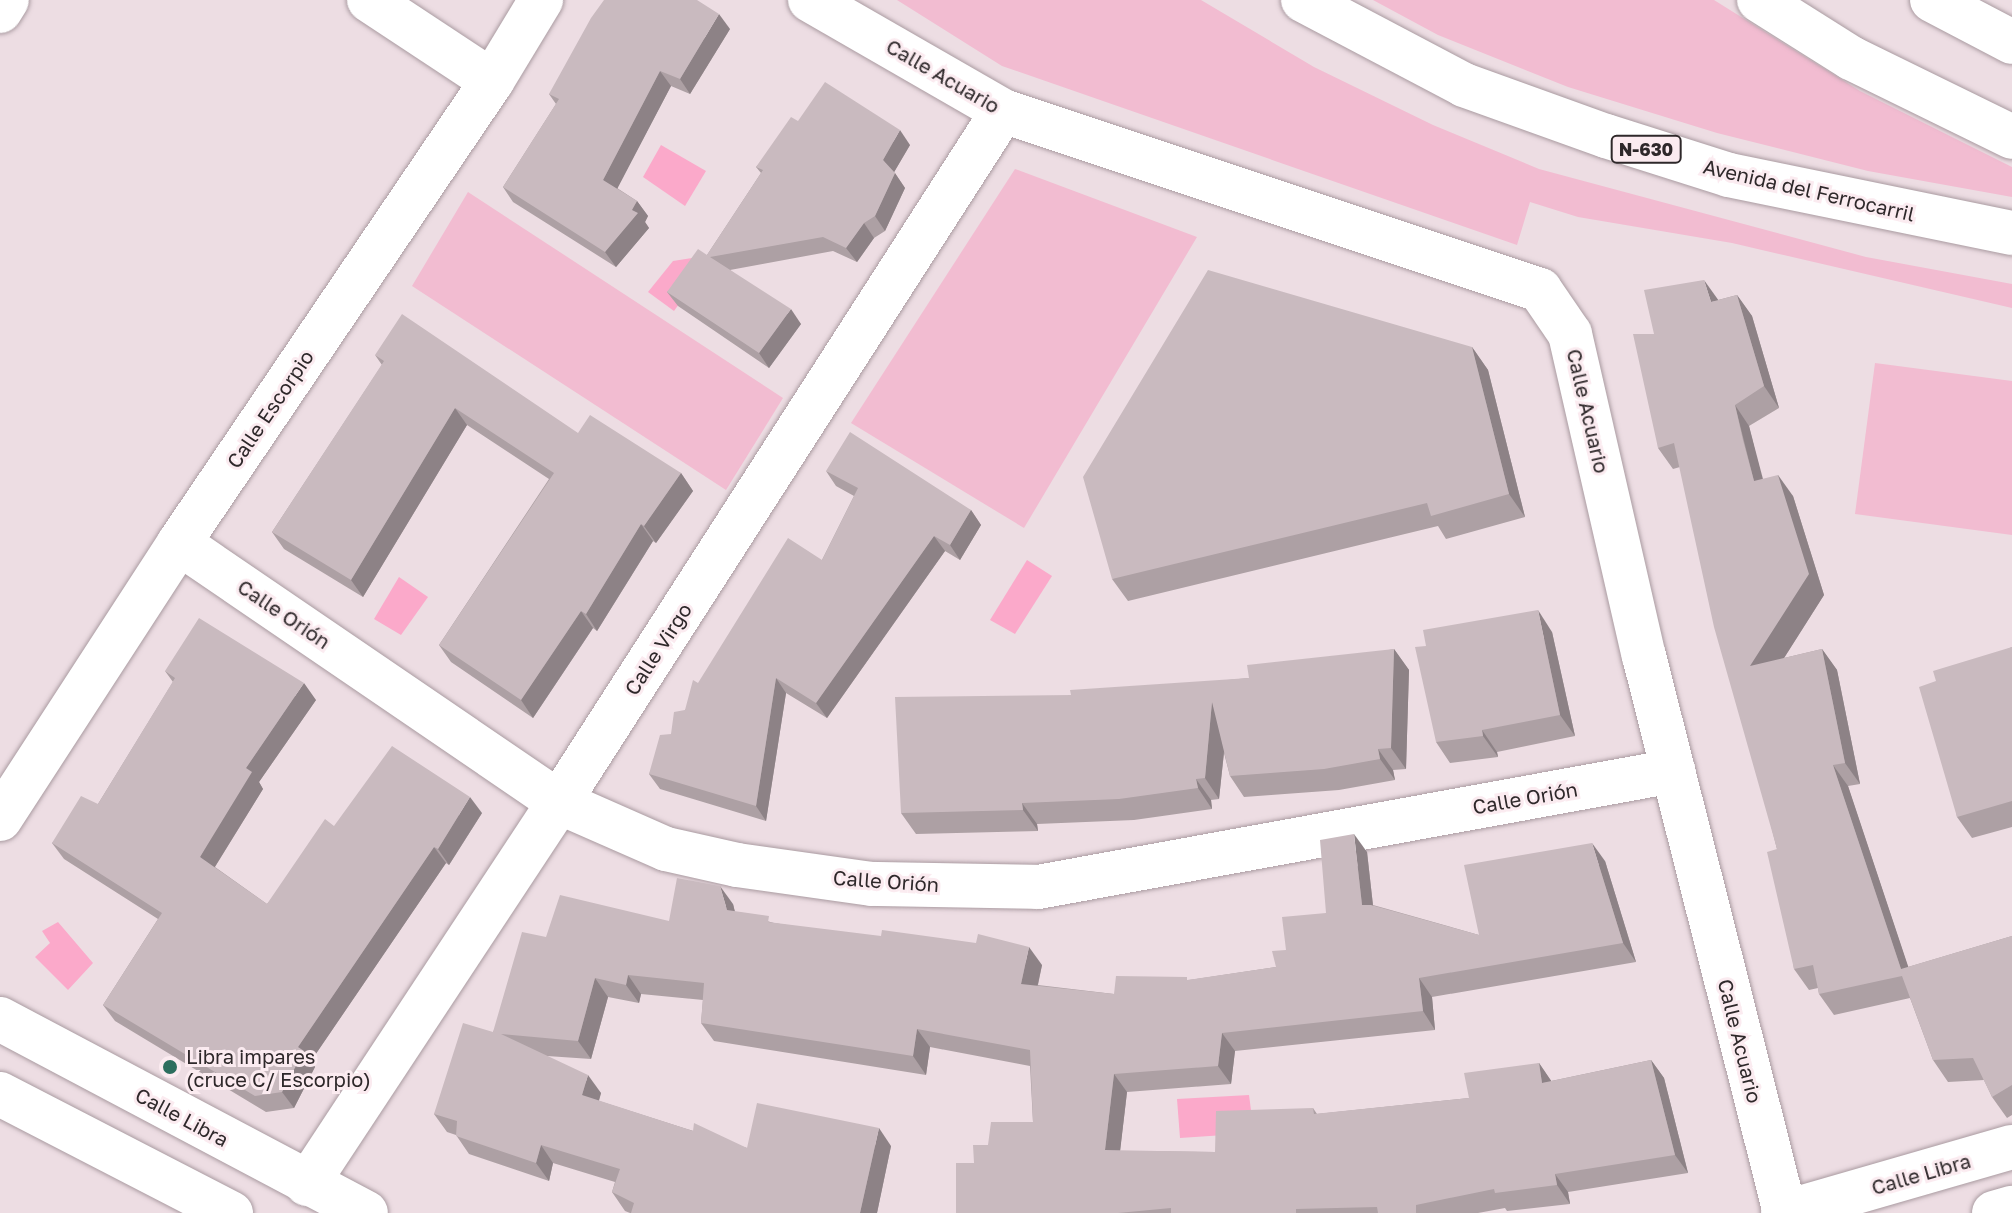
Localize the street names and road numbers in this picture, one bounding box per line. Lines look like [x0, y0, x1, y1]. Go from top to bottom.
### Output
street label: Calle Acuario [882, 34, 1004, 118]
road number: N-630 [1610, 135, 1682, 163]
street label: Avenida del Ferrocarril [1701, 154, 1917, 226]
street label: Calle Escorpio [222, 345, 318, 473]
street label: Calle Acuario [1562, 347, 1614, 475]
street label: Calle Orión [233, 574, 335, 654]
street label: Calle Virgo [619, 599, 697, 699]
street label: Calle Orión [1471, 777, 1579, 819]
street label: Calle Orión [832, 865, 940, 897]
street label: Calle Acuario [1713, 977, 1767, 1105]
street label: Calle Libra [131, 1082, 233, 1152]
street label: Calle Libra [1869, 1148, 1973, 1200]

